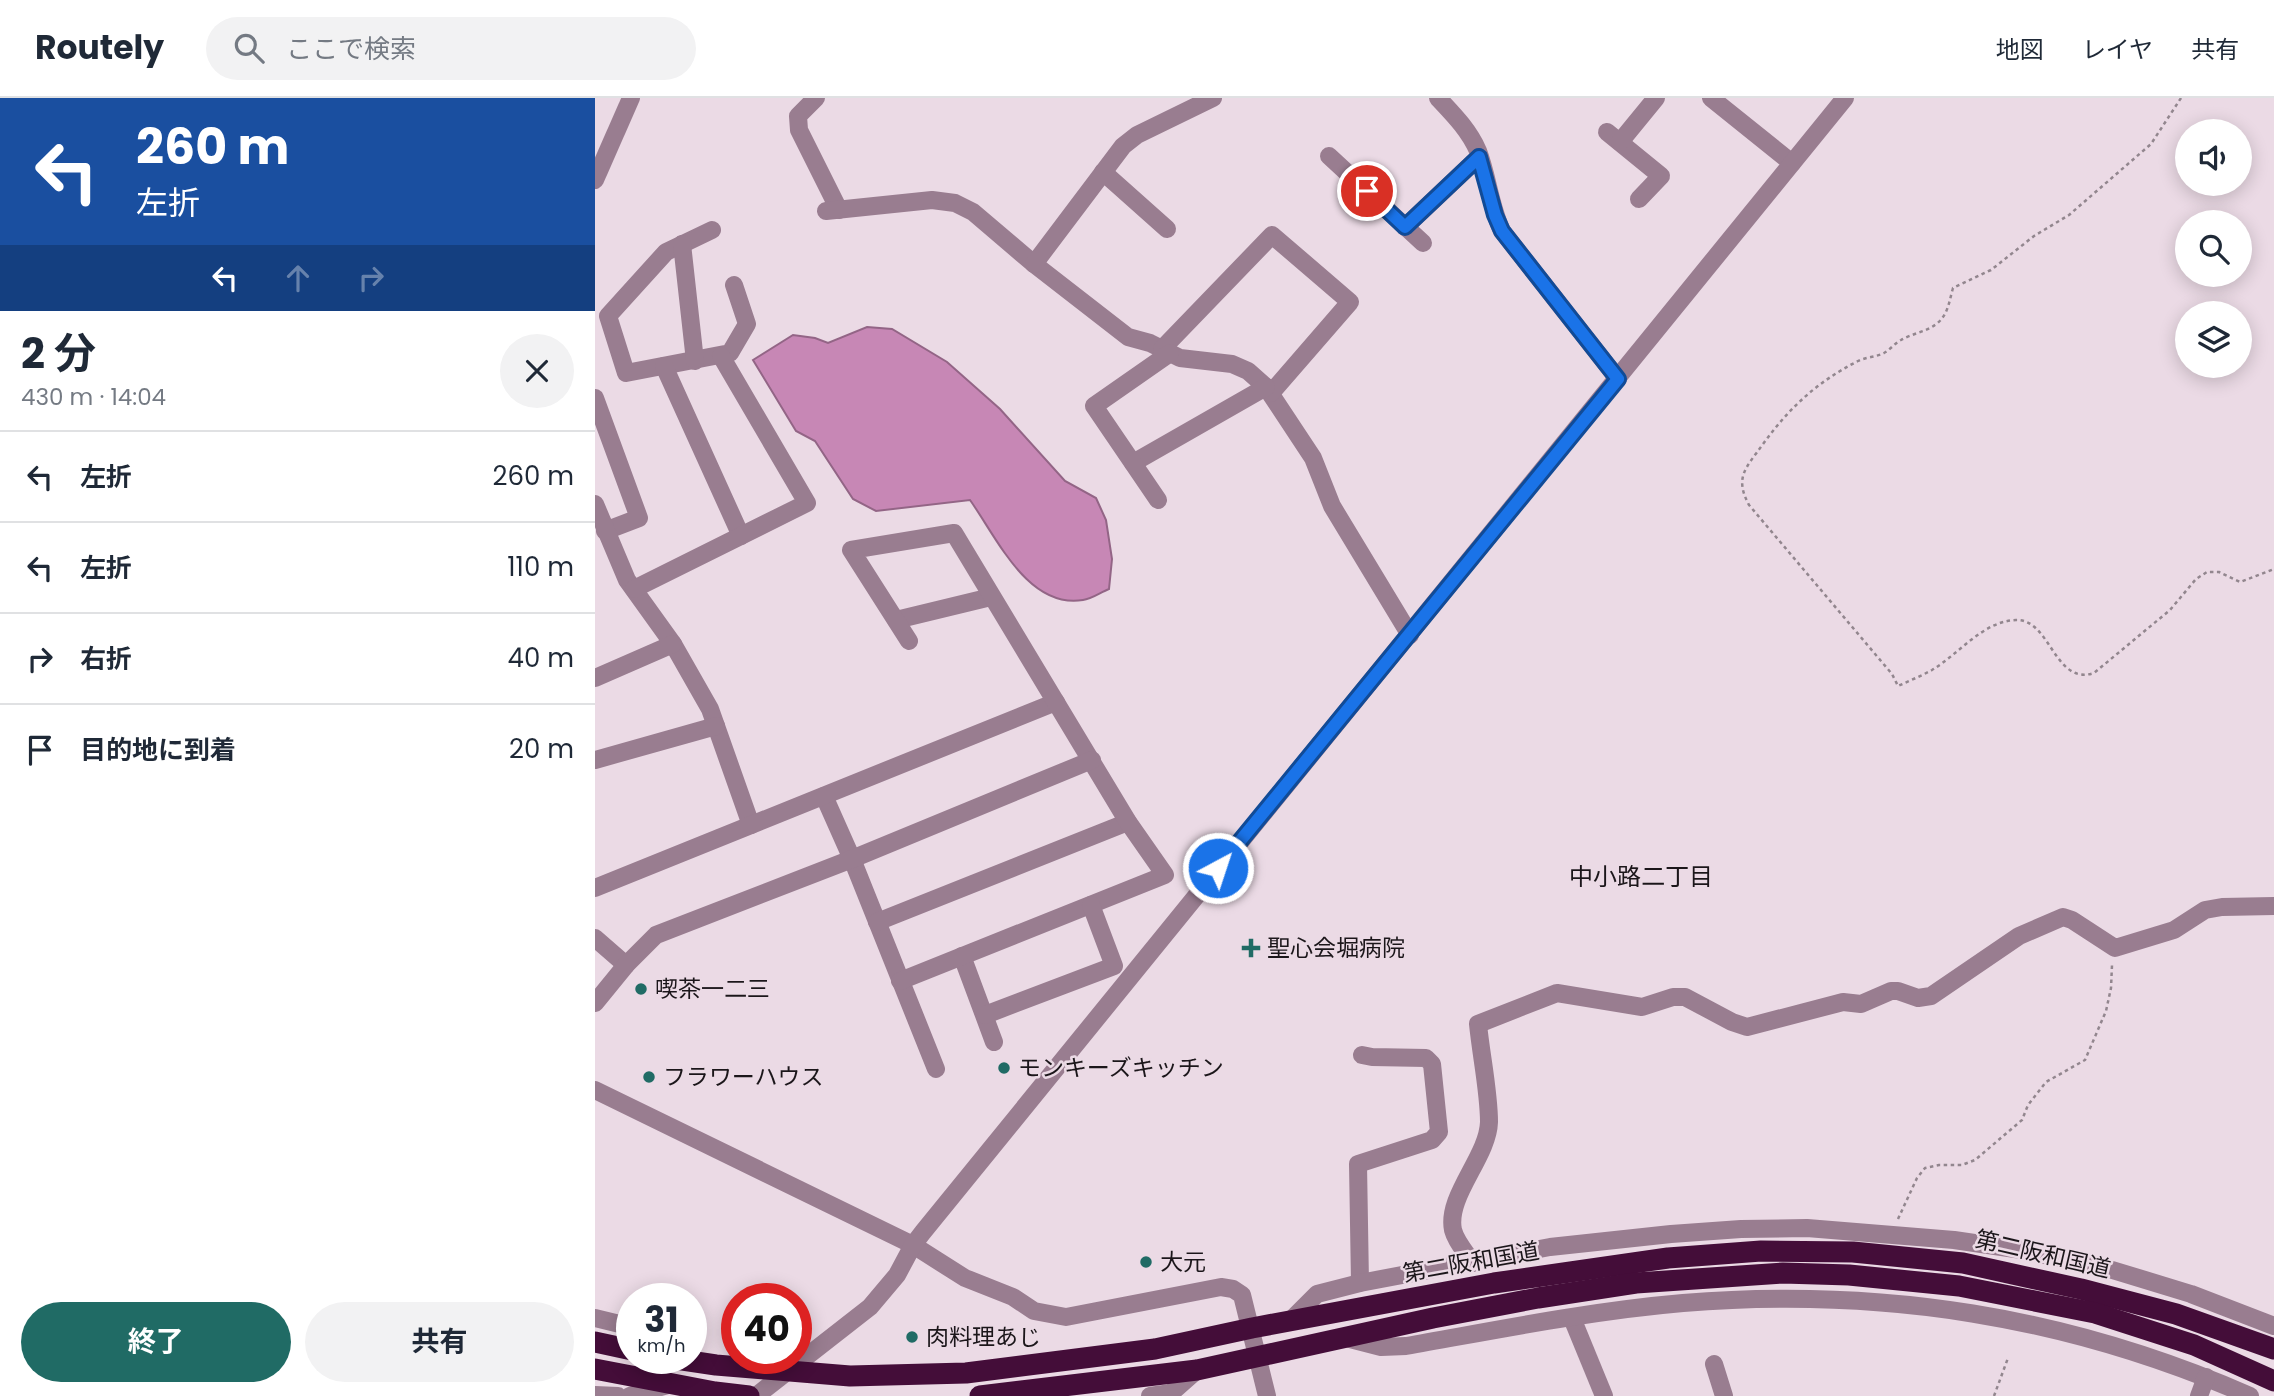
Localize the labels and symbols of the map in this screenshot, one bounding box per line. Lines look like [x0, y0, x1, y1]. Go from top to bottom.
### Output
pin [1337, 161, 1397, 221]
position arrow [1181, 831, 1255, 905]
district label: 中小路二丁目 [1569, 860, 1713, 893]
place label: 聖心会堀病院 [1267, 932, 1405, 964]
marker: 聖心会堀病院 [1241, 938, 1261, 958]
place label: 喫茶一二三 [655, 973, 770, 1005]
marker: 喫茶一二三 [633, 981, 649, 997]
place label: モンキーズキッチン [1018, 1052, 1224, 1084]
marker: モンキーズキッチン [996, 1060, 1012, 1076]
place label: フラワーハウス [663, 1061, 824, 1093]
marker: フラワーハウス [641, 1069, 657, 1085]
street label: 第二阪和国道 [1972, 1223, 2114, 1285]
street label: 第二阪和国道 [1400, 1234, 1542, 1290]
place label: 大元 [1160, 1246, 1206, 1278]
marker: 大元 [1138, 1254, 1154, 1270]
speed limit sign: 40 [721, 1283, 812, 1374]
place label: 肉料理あじ [926, 1321, 1041, 1353]
marker: 肉料理あじ [904, 1329, 920, 1345]

